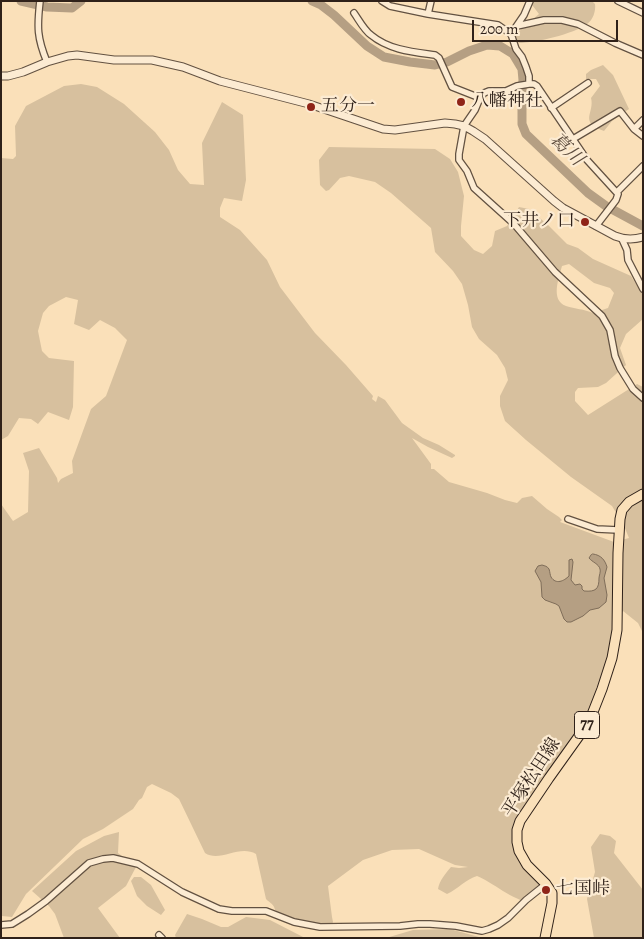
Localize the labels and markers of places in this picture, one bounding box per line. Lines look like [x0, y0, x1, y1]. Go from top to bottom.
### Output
place label: 八幡神社 [471, 91, 543, 113]
place label: 五分一 [321, 96, 375, 118]
marker: 八幡神社 [455, 96, 467, 108]
marker: 五分一 [305, 101, 317, 113]
place label: 下井ノ口 [503, 211, 575, 233]
marker: 下井ノ口 [579, 216, 591, 228]
place label: 七国峠 [556, 879, 610, 901]
marker: 七国峠 [540, 884, 552, 896]

